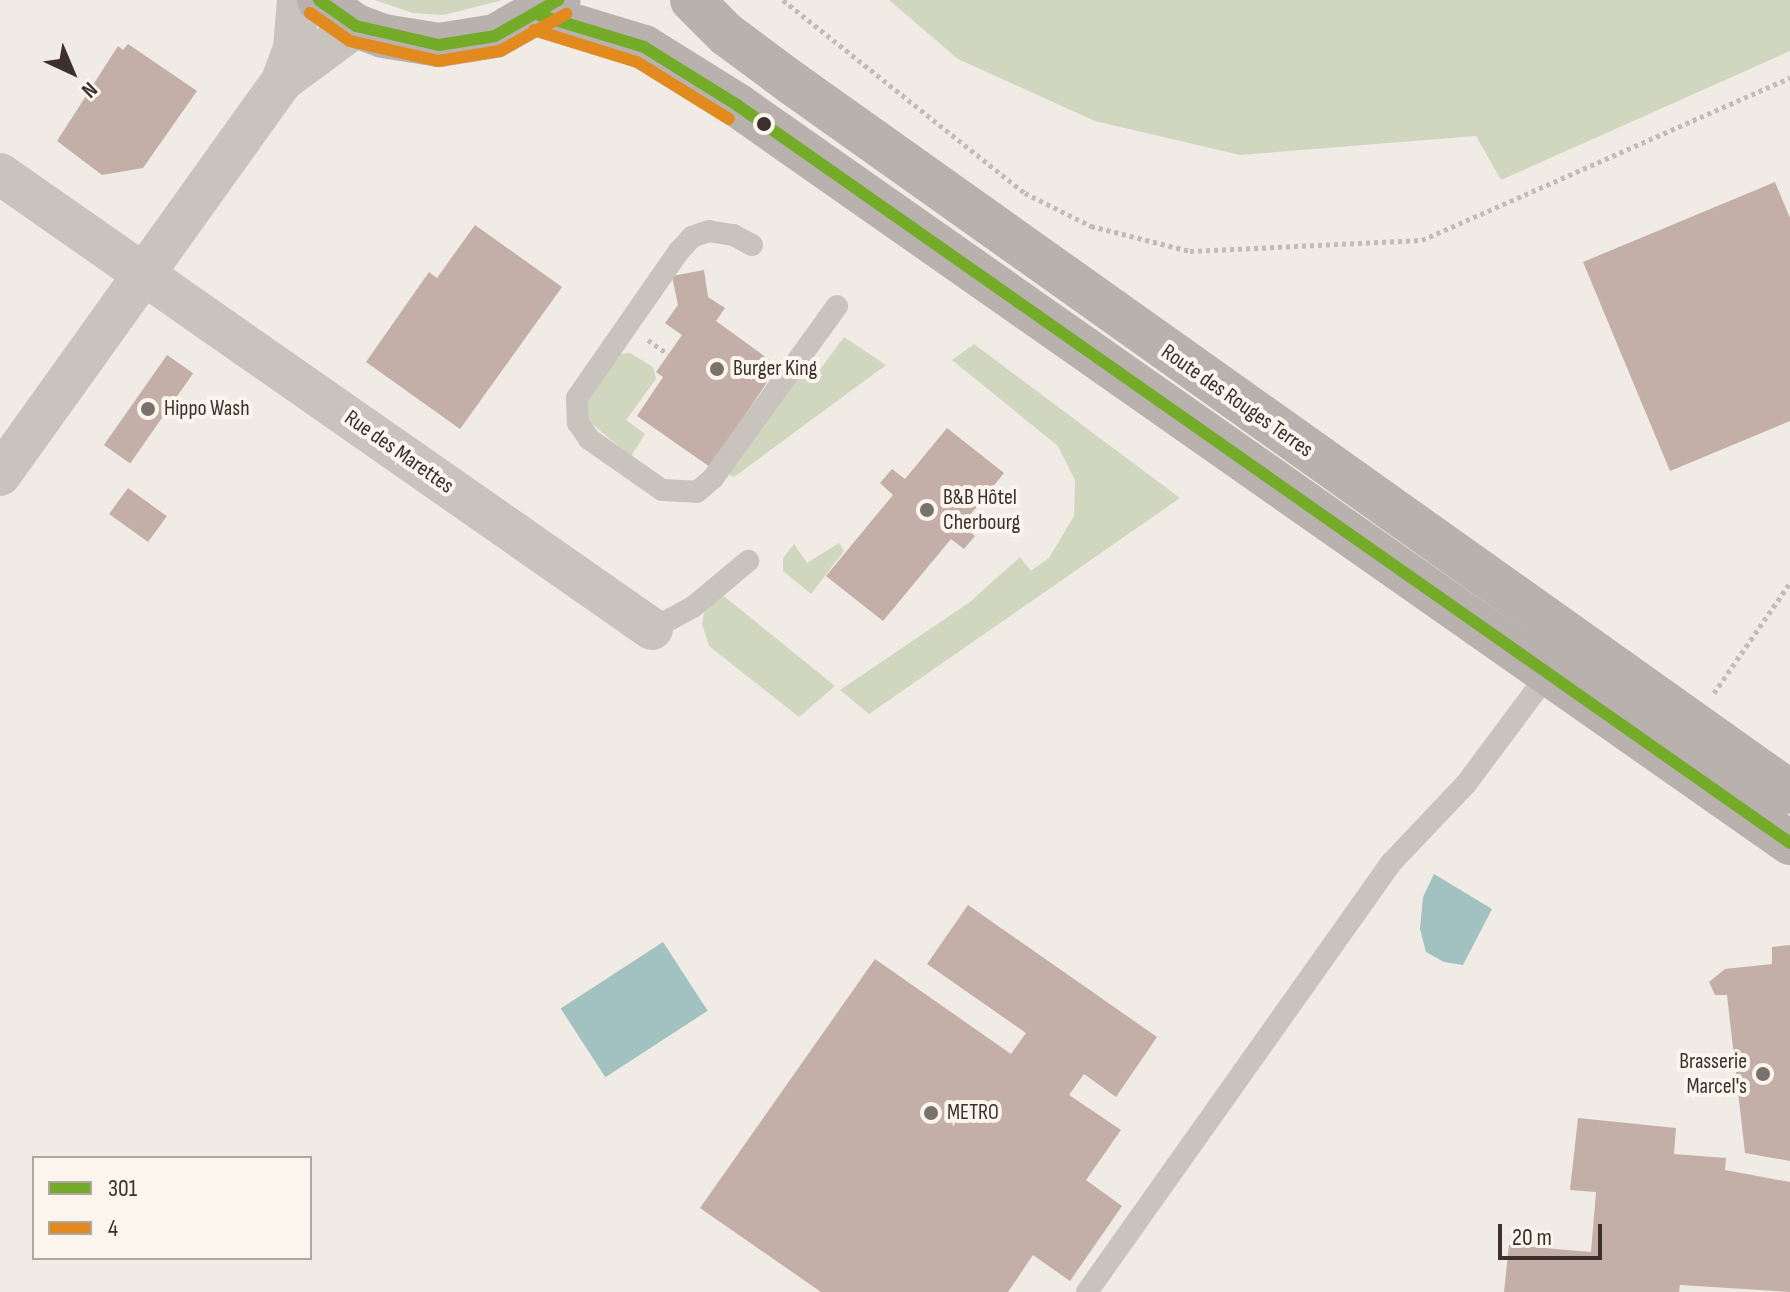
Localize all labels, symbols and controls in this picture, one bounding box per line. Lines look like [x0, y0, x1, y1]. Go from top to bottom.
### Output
north arrow [32, 32, 112, 112]
text: N [75, 76, 103, 103]
unlabelled marker [756, 116, 772, 132]
street label: Route des Rouges Terres [1156, 339, 1318, 463]
place label: Burger King [733, 356, 817, 382]
marker: Burger King [708, 360, 726, 378]
place label: Hippo Wash [164, 396, 250, 422]
marker: Hippo Wash [139, 400, 157, 418]
street label: Rue des Marettes [339, 405, 459, 499]
place label: B&B Hôtel Cherbourg [943, 484, 1020, 536]
marker: B&B Hôtel Cherbourg [918, 501, 936, 519]
place label: Brasserie Marcel's [1679, 1048, 1747, 1100]
marker: Brasserie Marcel's [1754, 1065, 1772, 1083]
place label: METRO [947, 1100, 999, 1126]
marker: METRO [922, 1104, 940, 1122]
legend [32, 1156, 312, 1260]
text: 301 [108, 1174, 137, 1203]
scale bar [1502, 1208, 1606, 1258]
text: 4 [108, 1214, 118, 1243]
text: 20 m [1512, 1223, 1552, 1252]

